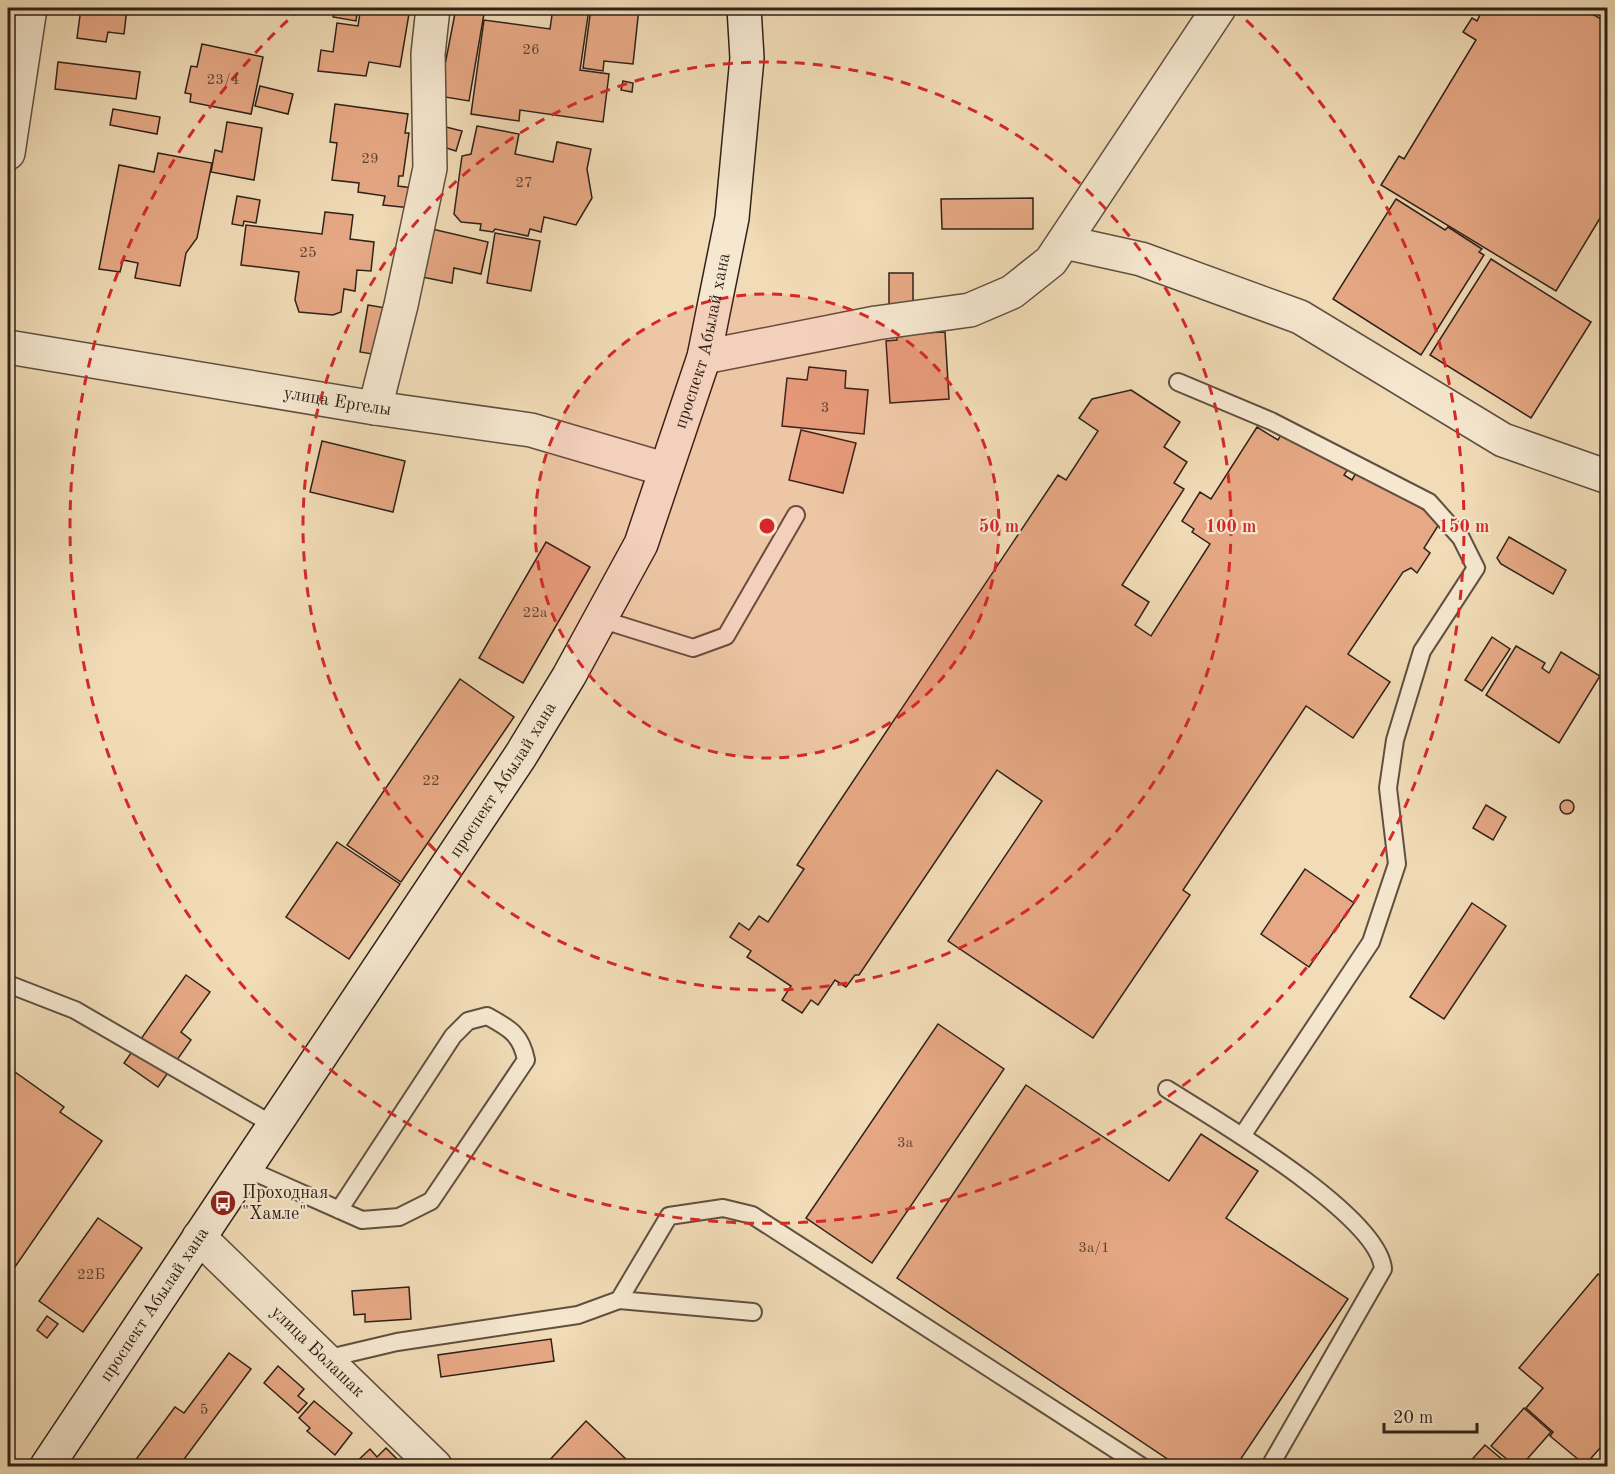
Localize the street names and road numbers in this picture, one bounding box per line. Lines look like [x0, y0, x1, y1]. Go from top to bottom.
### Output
street label: проспект Абылай хана [671, 251, 734, 431]
street label: улица Ергелы [282, 384, 393, 419]
street label: проспект Абылай хана [446, 699, 560, 861]
street label: проспект Абылай хана [97, 1224, 212, 1385]
street label: улица Болашак [267, 1303, 368, 1401]

